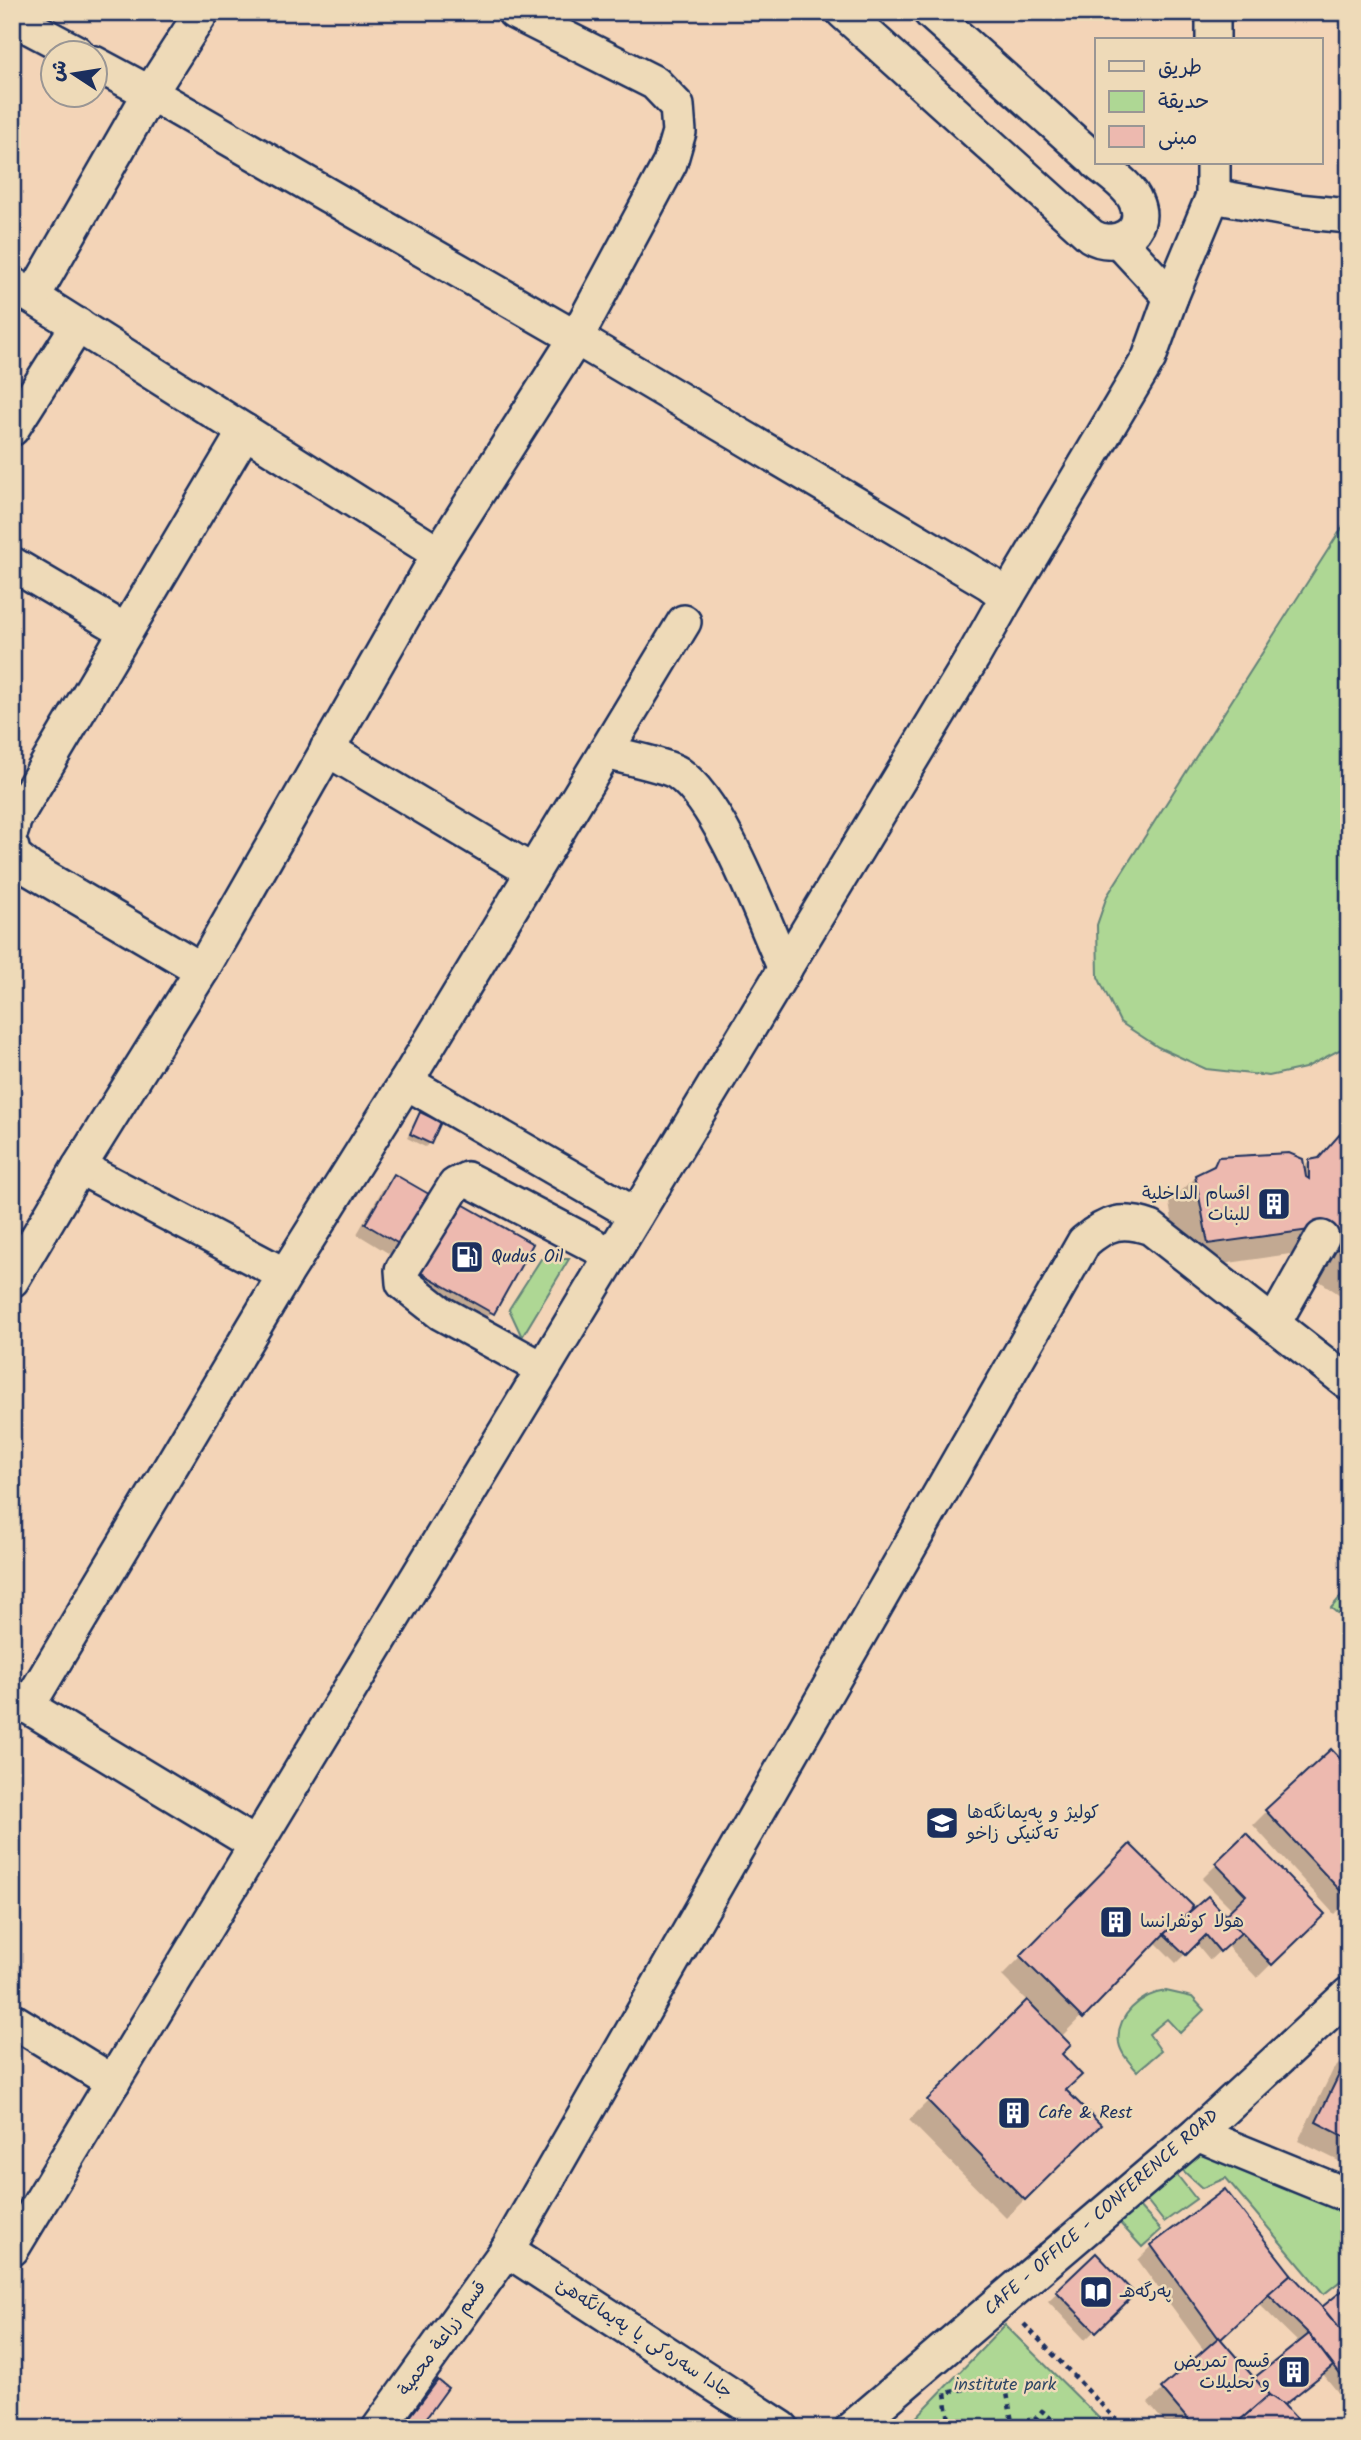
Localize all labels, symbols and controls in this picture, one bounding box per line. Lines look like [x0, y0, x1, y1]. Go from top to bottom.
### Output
north arrow [38, 38, 108, 108]
legend [1095, 38, 1322, 164]
text: طريق [1158, 52, 1202, 85]
text: ش [42, 57, 76, 84]
text: حديقة [1158, 86, 1209, 119]
text: مبنى [1158, 122, 1197, 155]
place label: اقسام الداخلیة للبنات [1142, 1180, 1250, 1230]
building icon: اقسام الداخلیة للبنات [1255, 1185, 1293, 1223]
fuel station icon: Qudus Oil [448, 1238, 486, 1276]
place label: Qudus Oil [491, 1243, 564, 1272]
place label: كوليژ و په‌يمانگه‌ها ته‌كنيكى زاخو [965, 1799, 1100, 1849]
school or university icon: كوليژ و په‌يمانگه‌ها ته‌كنيكى زاخو [923, 1804, 961, 1842]
building icon: هولا كونفرانسا [1097, 1903, 1135, 1941]
place label: هولا كونفرانسا [1140, 1908, 1244, 1937]
building icon: Cafe & Rest [995, 2094, 1033, 2132]
place label: Cafe & Rest [1038, 2099, 1133, 2128]
street label: CAFE - OFFICE - CONFERENCE ROAD [978, 2102, 1226, 2324]
street label: جادا سه‌ره‌كى يا په‌يمانگه‌هێ [550, 2271, 738, 2407]
library icon: په‌رگه‌هـ [1077, 2273, 1115, 2311]
street label: قسم زراعة محمية [391, 2275, 495, 2403]
place label: په‌رگه‌هـ [1119, 2278, 1172, 2307]
place label: قسم تمریض و تحلیلات [1174, 2348, 1270, 2398]
building icon: قسم تمریض و تحلیلات [1275, 2353, 1313, 2391]
park label: institute park [954, 2371, 1057, 2400]

